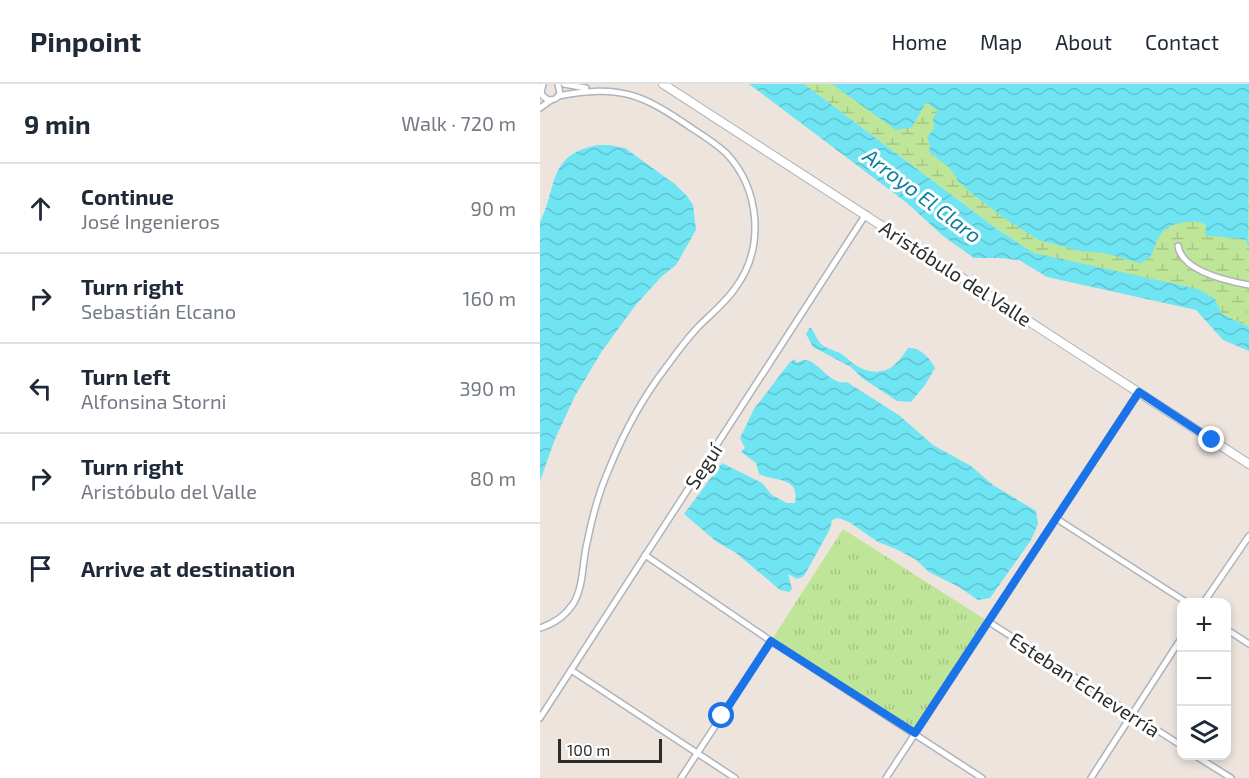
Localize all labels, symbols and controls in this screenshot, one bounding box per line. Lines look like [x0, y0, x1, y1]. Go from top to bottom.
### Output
text: Pinpoint [30, 24, 141, 58]
text: Home [891, 29, 947, 54]
text: Map [980, 29, 1022, 54]
text: About [1055, 29, 1112, 54]
text: Contact [1145, 29, 1219, 54]
text: 9 min [24, 108, 91, 139]
text: Walk · 720 m [401, 111, 516, 135]
water label: Arroyo El Claro [858, 142, 987, 248]
text: Continue [81, 183, 174, 209]
icon: ahead [24, 192, 57, 225]
text: 90 m [471, 196, 516, 220]
text: José Ingenieros [81, 209, 220, 233]
street label: Aristóbulo del Valle [876, 215, 1036, 331]
text: Turn right [81, 273, 183, 299]
icon: right [24, 282, 57, 315]
text: 160 m [463, 286, 516, 310]
text: Sebastián Elcano [81, 299, 236, 323]
text: Turn left [81, 363, 170, 389]
icon: left [24, 372, 57, 405]
text: 390 m [459, 376, 516, 400]
text: Alfonsina Storni [81, 389, 227, 413]
route end [1198, 426, 1224, 452]
street label: Seguí [679, 438, 727, 493]
text: Turn right [81, 453, 183, 479]
icon: right [24, 462, 57, 495]
text: 80 m [470, 466, 516, 490]
text: Aristóbulo del Valle [81, 479, 257, 503]
icon: arrive [24, 552, 57, 585]
text: Arrive at destination [81, 555, 295, 581]
map controls [1177, 598, 1231, 760]
button: + [1177, 598, 1231, 652]
street label: Esteban Echeverría [1005, 626, 1165, 742]
button: − [1177, 652, 1231, 706]
route start [708, 702, 734, 728]
button: layers [1177, 706, 1231, 760]
scale bar [558, 736, 662, 764]
text: 100 m [567, 740, 610, 759]

